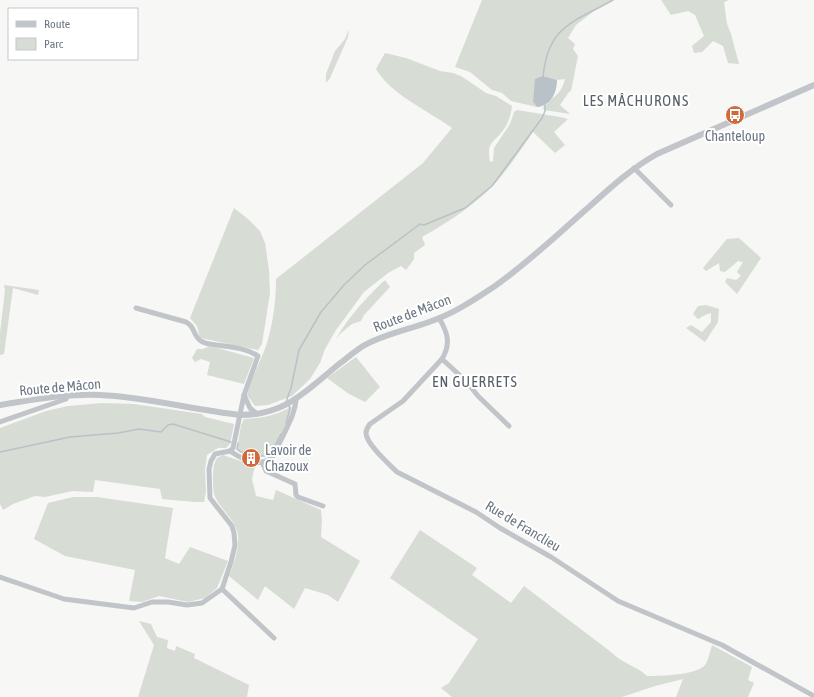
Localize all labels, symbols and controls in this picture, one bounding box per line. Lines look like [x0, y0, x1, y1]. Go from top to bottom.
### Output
legend [8, 8, 138, 60]
text: Route [44, 17, 70, 31]
text: Parc [44, 37, 64, 51]
district label: LES MÂCHURONS [583, 92, 689, 109]
bus stop icon: Chanteloup [724, 104, 746, 126]
place label: Chanteloup [705, 128, 765, 144]
street label: Route de Mâcon [371, 291, 453, 335]
district label: EN GUERRETS [432, 373, 518, 390]
street label: Route de Mâcon [19, 375, 101, 399]
place label: Lavoir de Chazoux [265, 442, 311, 474]
building icon: Lavoir de Chazoux [240, 447, 262, 469]
street label: Rue de Franclieu [483, 497, 563, 555]

